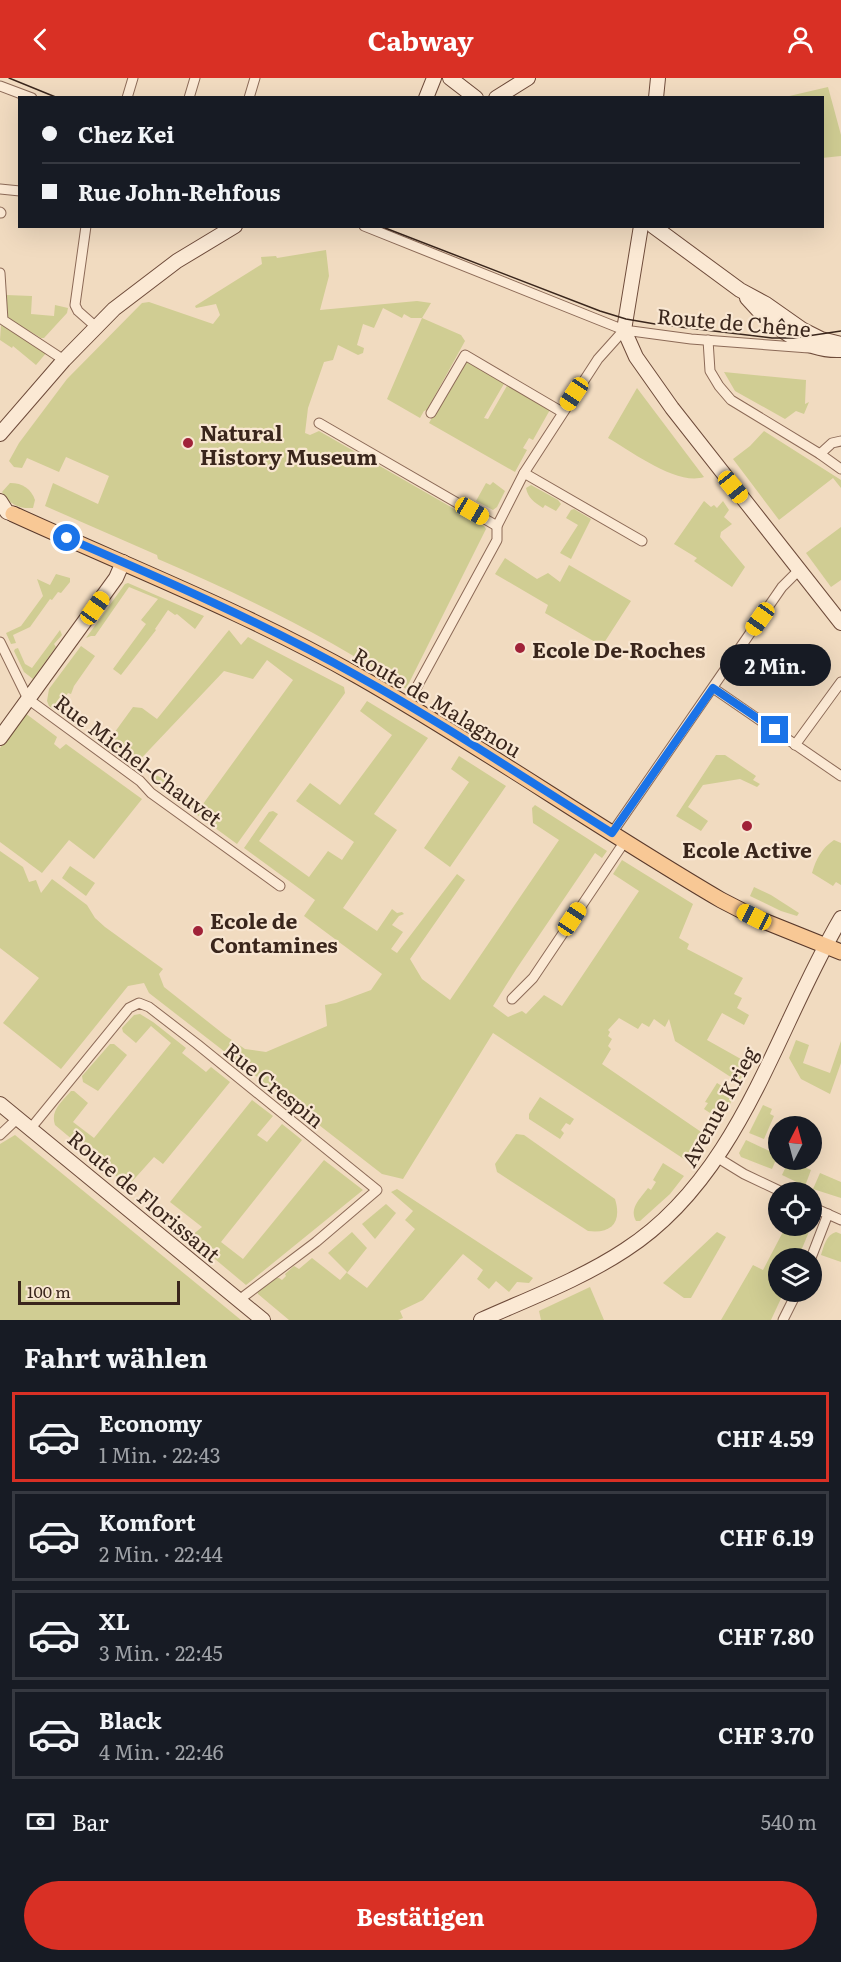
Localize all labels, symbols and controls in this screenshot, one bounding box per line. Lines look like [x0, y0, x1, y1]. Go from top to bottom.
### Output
text: Cabway [368, 19, 473, 59]
icon: back [24, 23, 57, 56]
icon: person [784, 23, 817, 56]
text: Chez Kei [78, 117, 174, 150]
text: Rue John-Rehfous [78, 175, 280, 208]
street label: Route de Chêne [656, 299, 812, 343]
car [556, 374, 592, 414]
place label: Natural History Museum [200, 416, 378, 471]
marker: Natural History Museum [181, 436, 195, 450]
car [715, 467, 751, 507]
car [452, 494, 492, 528]
route start [53, 524, 80, 551]
car [77, 588, 113, 628]
car [742, 599, 778, 639]
place label: Ecole De-Roches [532, 633, 705, 664]
street label: Route de Malagnou [348, 638, 528, 764]
marker: Ecole De-Roches [513, 641, 527, 655]
callout: 2 Min. [720, 643, 830, 685]
text: 2 Min. [744, 650, 807, 680]
street label: Rue Michel-Chauvet [49, 686, 230, 833]
route end [761, 716, 788, 743]
marker: Ecole Active [740, 819, 754, 833]
place label: Ecole Active [682, 833, 812, 864]
car [554, 899, 590, 939]
car [734, 901, 774, 933]
place label: Ecole de Contamines [210, 904, 338, 959]
marker: Ecole de Contamines [191, 924, 205, 938]
street label: Rue Crespin [218, 1034, 332, 1134]
street label: Avenue Krieg [672, 1040, 764, 1172]
north arrow [768, 1116, 822, 1170]
map controls [768, 1116, 822, 1302]
street label: Route de Florissant [62, 1122, 228, 1269]
button: locate [768, 1182, 822, 1236]
button: layers [768, 1248, 822, 1302]
scale bar [18, 1278, 180, 1306]
text: 100 m [27, 1279, 71, 1303]
text: Fahrt wählen [24, 1336, 208, 1376]
text: Economy [99, 1406, 202, 1439]
icon: car [27, 1410, 81, 1464]
text: CHF 4.59 [716, 1421, 814, 1454]
text: 1 Min. · 22:43 [99, 1439, 221, 1469]
text: Komfort [99, 1505, 196, 1538]
icon: car [27, 1509, 81, 1563]
text: CHF 6.19 [720, 1520, 814, 1553]
text: 2 Min. · 22:44 [99, 1538, 223, 1568]
text: XL [99, 1604, 130, 1637]
icon: car [27, 1608, 81, 1662]
text: CHF 7.80 [718, 1619, 814, 1652]
text: 3 Min. · 22:45 [99, 1637, 223, 1667]
text: Black [99, 1703, 161, 1736]
icon: car [27, 1707, 81, 1761]
text: CHF 3.70 [718, 1718, 814, 1751]
text: 4 Min. · 22:46 [99, 1736, 223, 1766]
icon: cash [24, 1805, 57, 1838]
text: Bar [72, 1805, 109, 1838]
text: 540 m [761, 1806, 817, 1836]
button: Bestätigen [24, 1881, 817, 1950]

